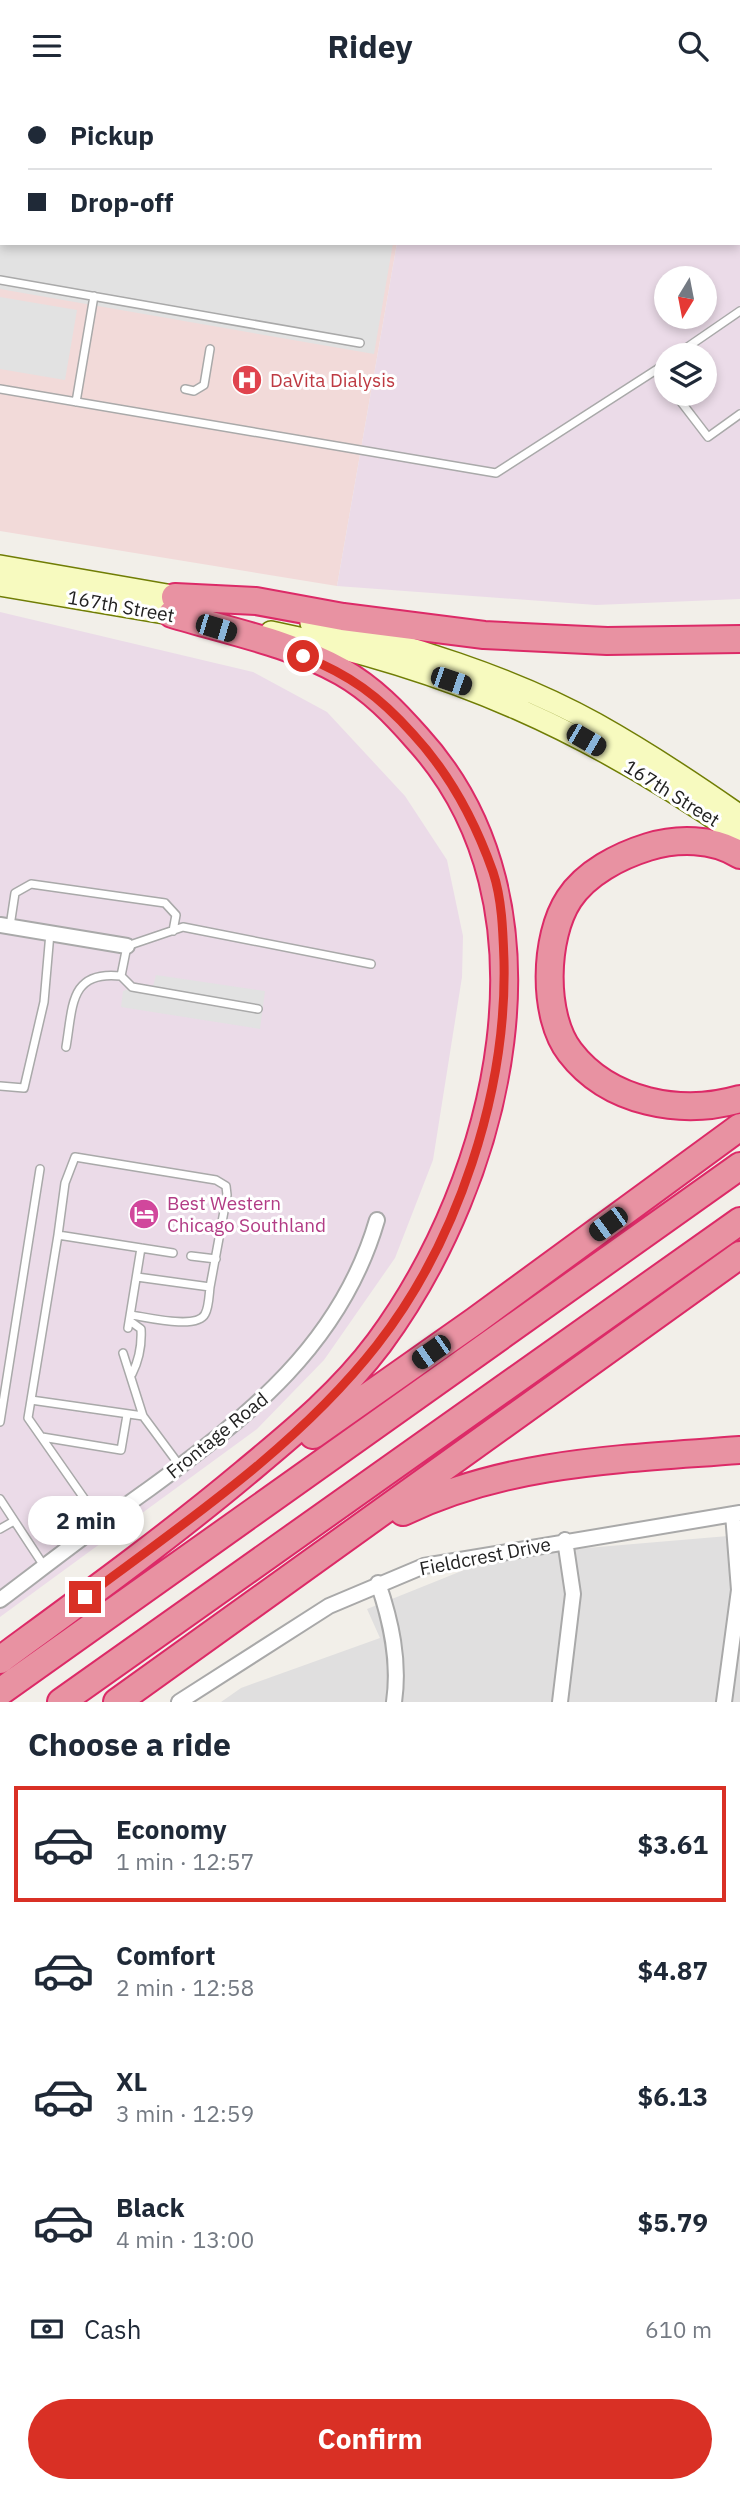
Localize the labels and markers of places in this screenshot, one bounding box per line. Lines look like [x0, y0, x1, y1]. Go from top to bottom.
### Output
hospital icon: DaVita Dialysis [230, 363, 264, 397]
place label: DaVita Dialysis [270, 368, 395, 392]
place label: Best Western Chicago Southland [167, 1191, 326, 1237]
hotel icon: Best Western Chicago Southland [127, 1197, 161, 1231]

